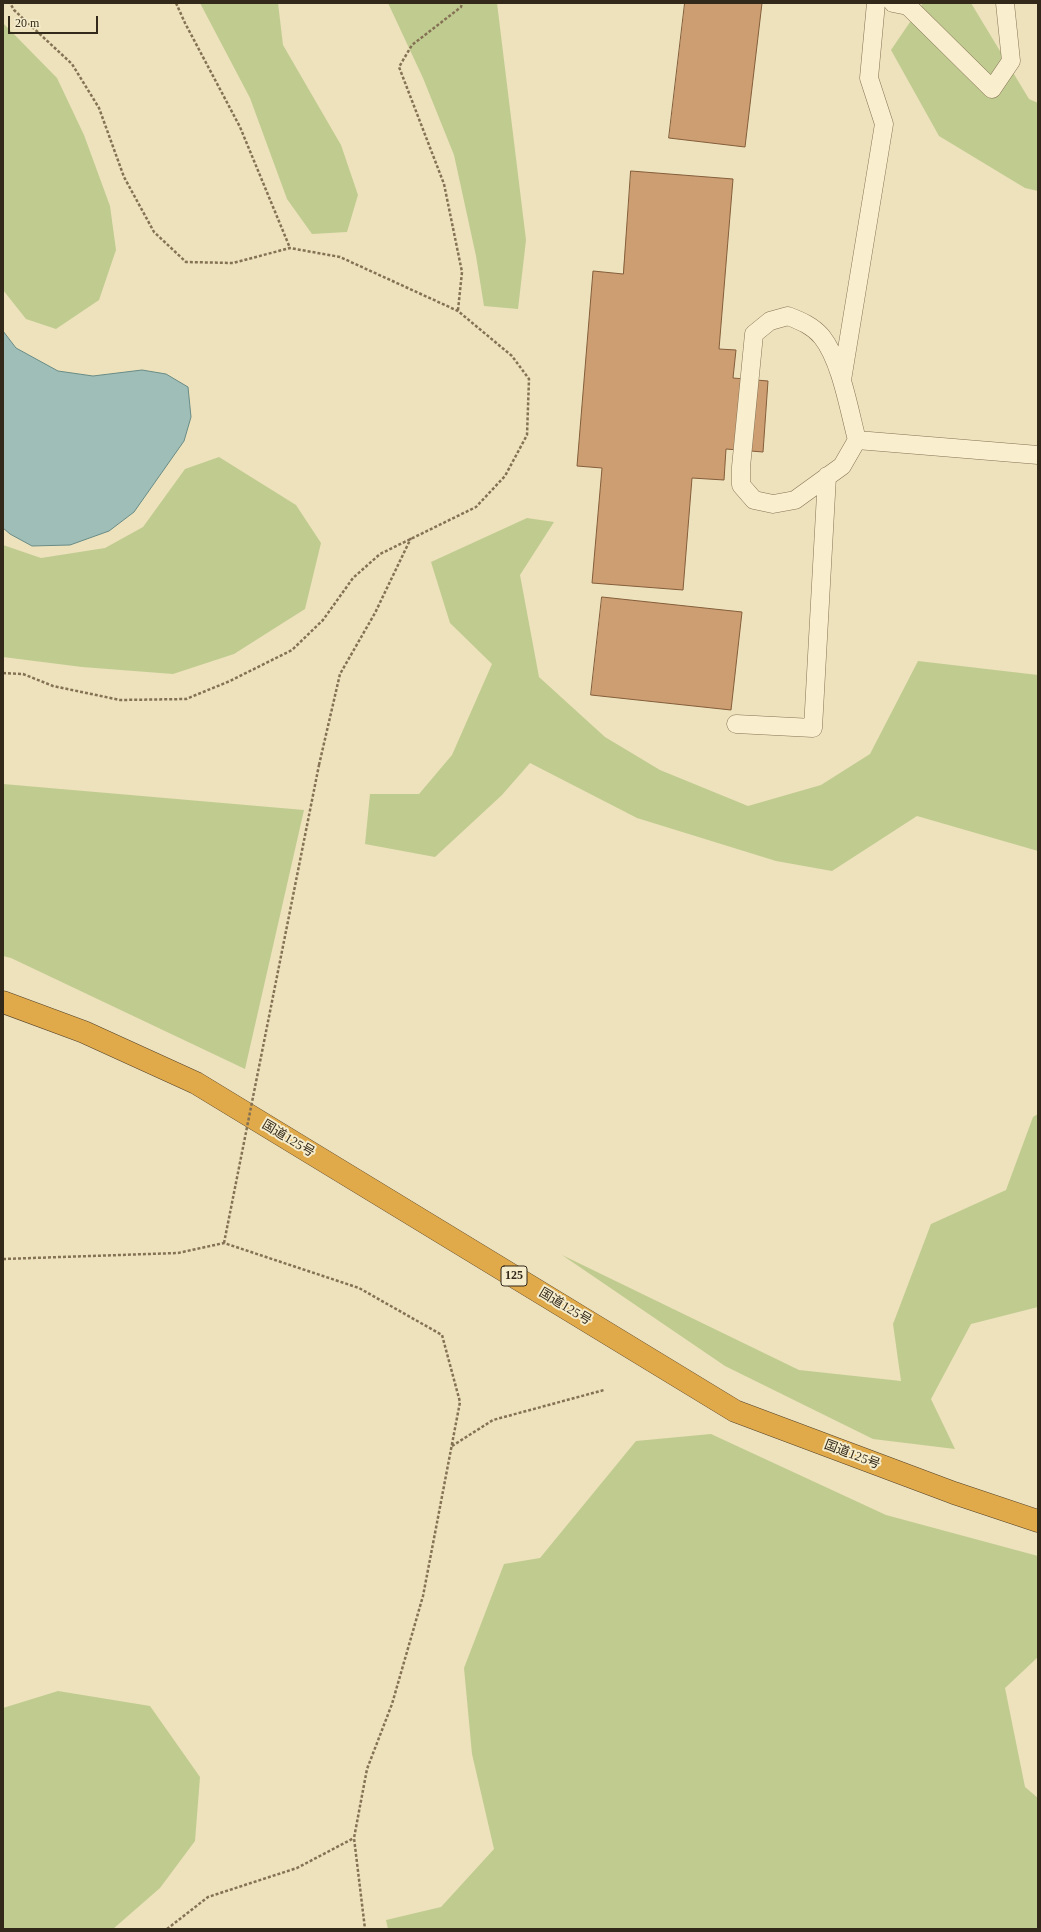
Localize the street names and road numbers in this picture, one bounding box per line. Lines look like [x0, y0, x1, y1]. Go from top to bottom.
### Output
street label: 国道125号 [259, 1117, 317, 1161]
road number: 125 [501, 1266, 527, 1286]
street label: 国道125号 [536, 1285, 594, 1329]
street label: 国道125号 [822, 1437, 882, 1473]

